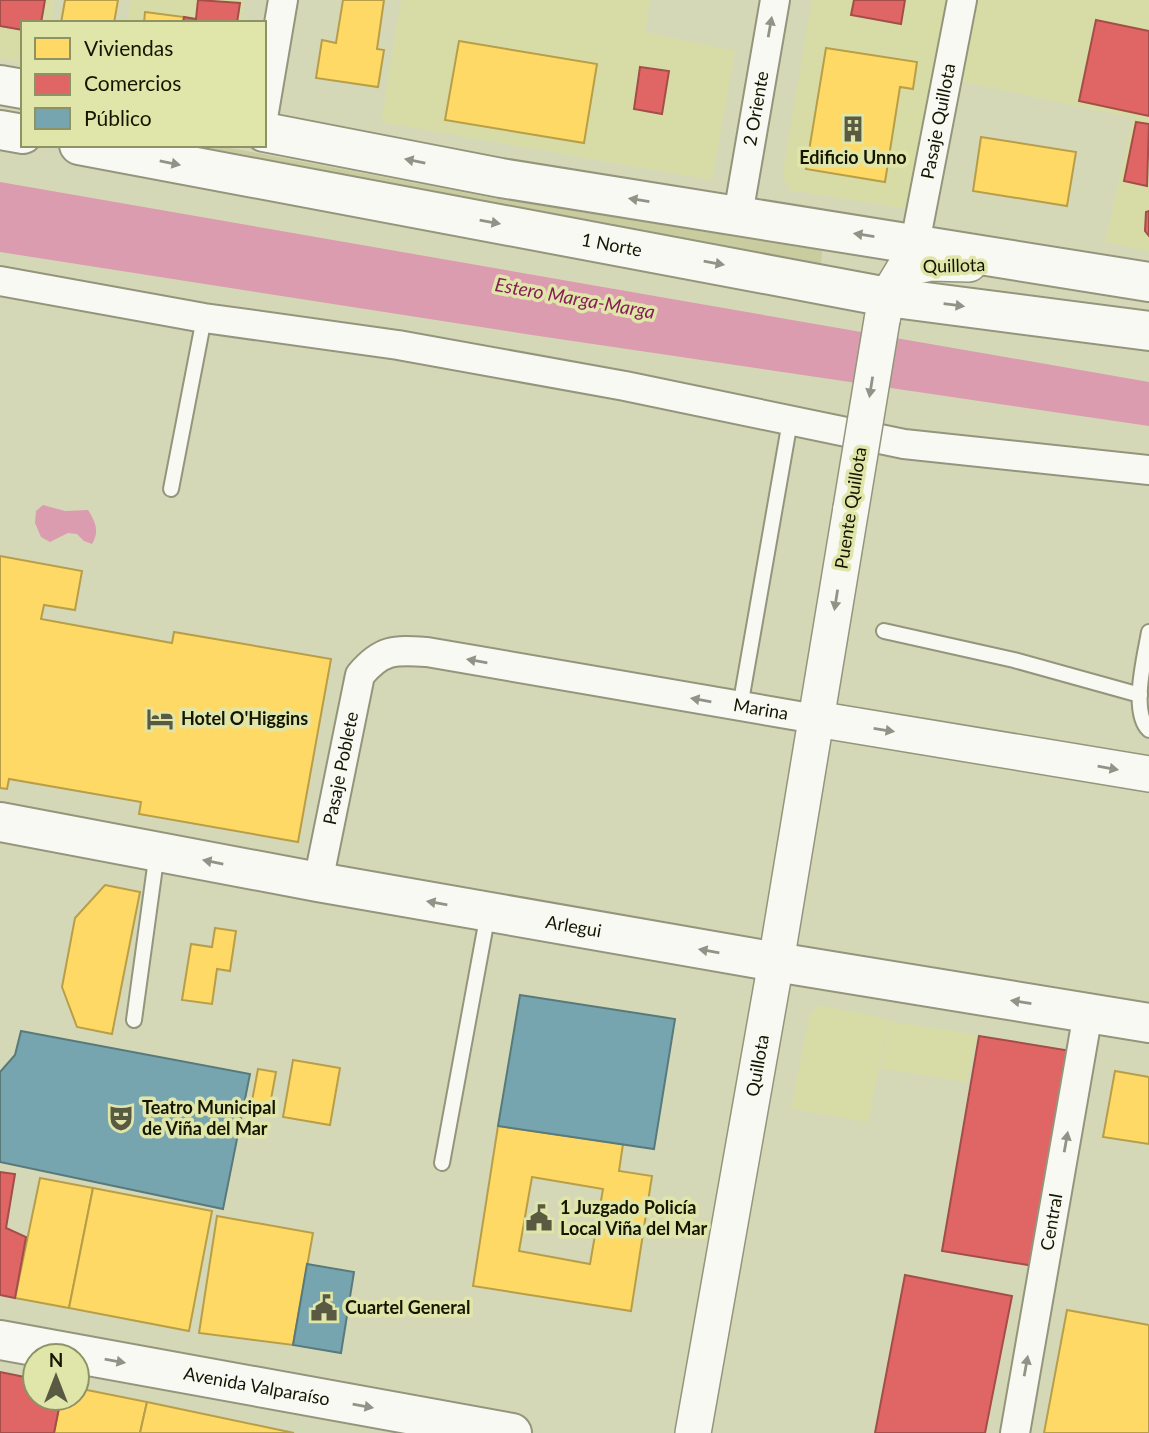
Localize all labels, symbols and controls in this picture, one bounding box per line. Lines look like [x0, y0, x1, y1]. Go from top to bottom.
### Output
one-way arrow [765, 16, 776, 38]
legend [21, 21, 266, 147]
text: Viviendas [84, 35, 173, 60]
street label: Pasaje Quillota [916, 61, 960, 181]
street label: 2 Oriente [738, 69, 773, 147]
text: Comercios [84, 70, 181, 95]
text: Público [84, 105, 152, 130]
building icon: Edificio Unno [838, 114, 868, 144]
place label: Edificio Unno [799, 146, 907, 168]
one-way arrow [404, 156, 426, 167]
one-way arrow [159, 157, 181, 168]
one-way arrow [628, 194, 650, 205]
one-way arrow [479, 217, 501, 228]
street label: 1 Norte [580, 228, 644, 261]
one-way arrow [853, 229, 875, 240]
street label: Quillota [922, 253, 986, 277]
one-way arrow [703, 258, 725, 269]
water label: Estero Marga-Marga [493, 272, 657, 323]
one-way arrow [943, 300, 965, 311]
one-way arrow [865, 376, 876, 398]
street label: Puente Quillota [830, 445, 871, 570]
one-way arrow [830, 589, 841, 611]
one-way arrow [466, 655, 488, 666]
street label: Marina [732, 693, 790, 724]
one-way arrow [690, 694, 712, 705]
hotel icon: Hotel O'Higgins [145, 704, 175, 734]
place label: Hotel O'Higgins [181, 707, 308, 729]
street label: Pasaje Poblete [318, 710, 362, 827]
one-way arrow [873, 725, 895, 736]
one-way arrow [1097, 763, 1119, 774]
one-way arrow [202, 856, 224, 867]
one-way arrow [426, 897, 448, 908]
street label: Arlegui [544, 910, 603, 941]
one-way arrow [698, 945, 720, 956]
one-way arrow [1010, 996, 1032, 1007]
street label: Quillota [740, 1033, 773, 1098]
place label: Teatro Municipal de Viña del Mar [142, 1096, 276, 1139]
theatre icon: Teatro Municipal de Viña del Mar [106, 1103, 136, 1133]
one-way arrow [1061, 1131, 1072, 1153]
street label: Central [1035, 1192, 1066, 1252]
place label: 1 Juzgado Policía Local Viña del Mar [560, 1196, 708, 1239]
public building icon: 1 Juzgado Policía Local Viña del Mar [524, 1203, 554, 1233]
public building icon: Cuartel General [309, 1293, 339, 1323]
place label: Cuartel General [345, 1296, 470, 1318]
north arrow [21, 1342, 91, 1412]
text: N [49, 1348, 63, 1371]
one-way arrow [1021, 1355, 1032, 1377]
one-way arrow [104, 1356, 126, 1367]
street label: Avenida Valparaíso [182, 1362, 332, 1410]
one-way arrow [352, 1401, 374, 1412]

